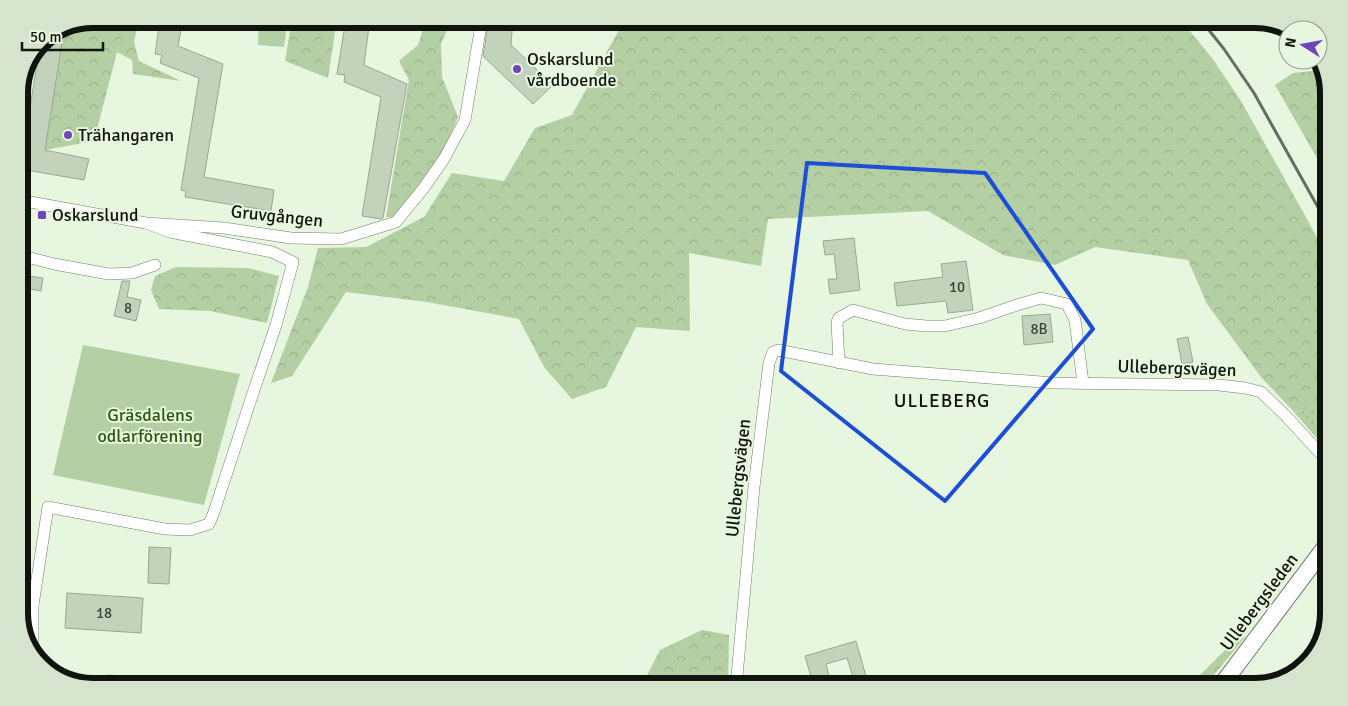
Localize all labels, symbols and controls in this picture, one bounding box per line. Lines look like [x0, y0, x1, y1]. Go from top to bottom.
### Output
scale bar [22, 20, 104, 52]
north arrow [1278, 20, 1328, 70]
text: 50 m [30, 28, 61, 46]
text: N [1281, 36, 1300, 49]
place label: Oskarslund vårdboende [527, 48, 617, 91]
marker: Oskarslund vårdboende [511, 63, 523, 75]
place label: Trähangaren [78, 124, 174, 146]
marker: Trähangaren [62, 129, 74, 141]
street label: Gruvgången [230, 200, 324, 232]
place label: Oskarslund [52, 204, 139, 226]
marker: Oskarslund [36, 209, 48, 221]
house number: 10 [949, 278, 965, 296]
house number: 8 [124, 299, 132, 317]
house number: 8B [1030, 320, 1048, 338]
street label: Ullebergsvägen [1117, 355, 1237, 381]
district label: ULLEBERG [894, 389, 990, 413]
park label: Gräsdalens odlarförening [97, 404, 203, 447]
street label: Ullebergsvägen [721, 418, 755, 538]
street label: Ullebergsleden [1215, 549, 1303, 655]
house number: 18 [96, 604, 112, 622]

